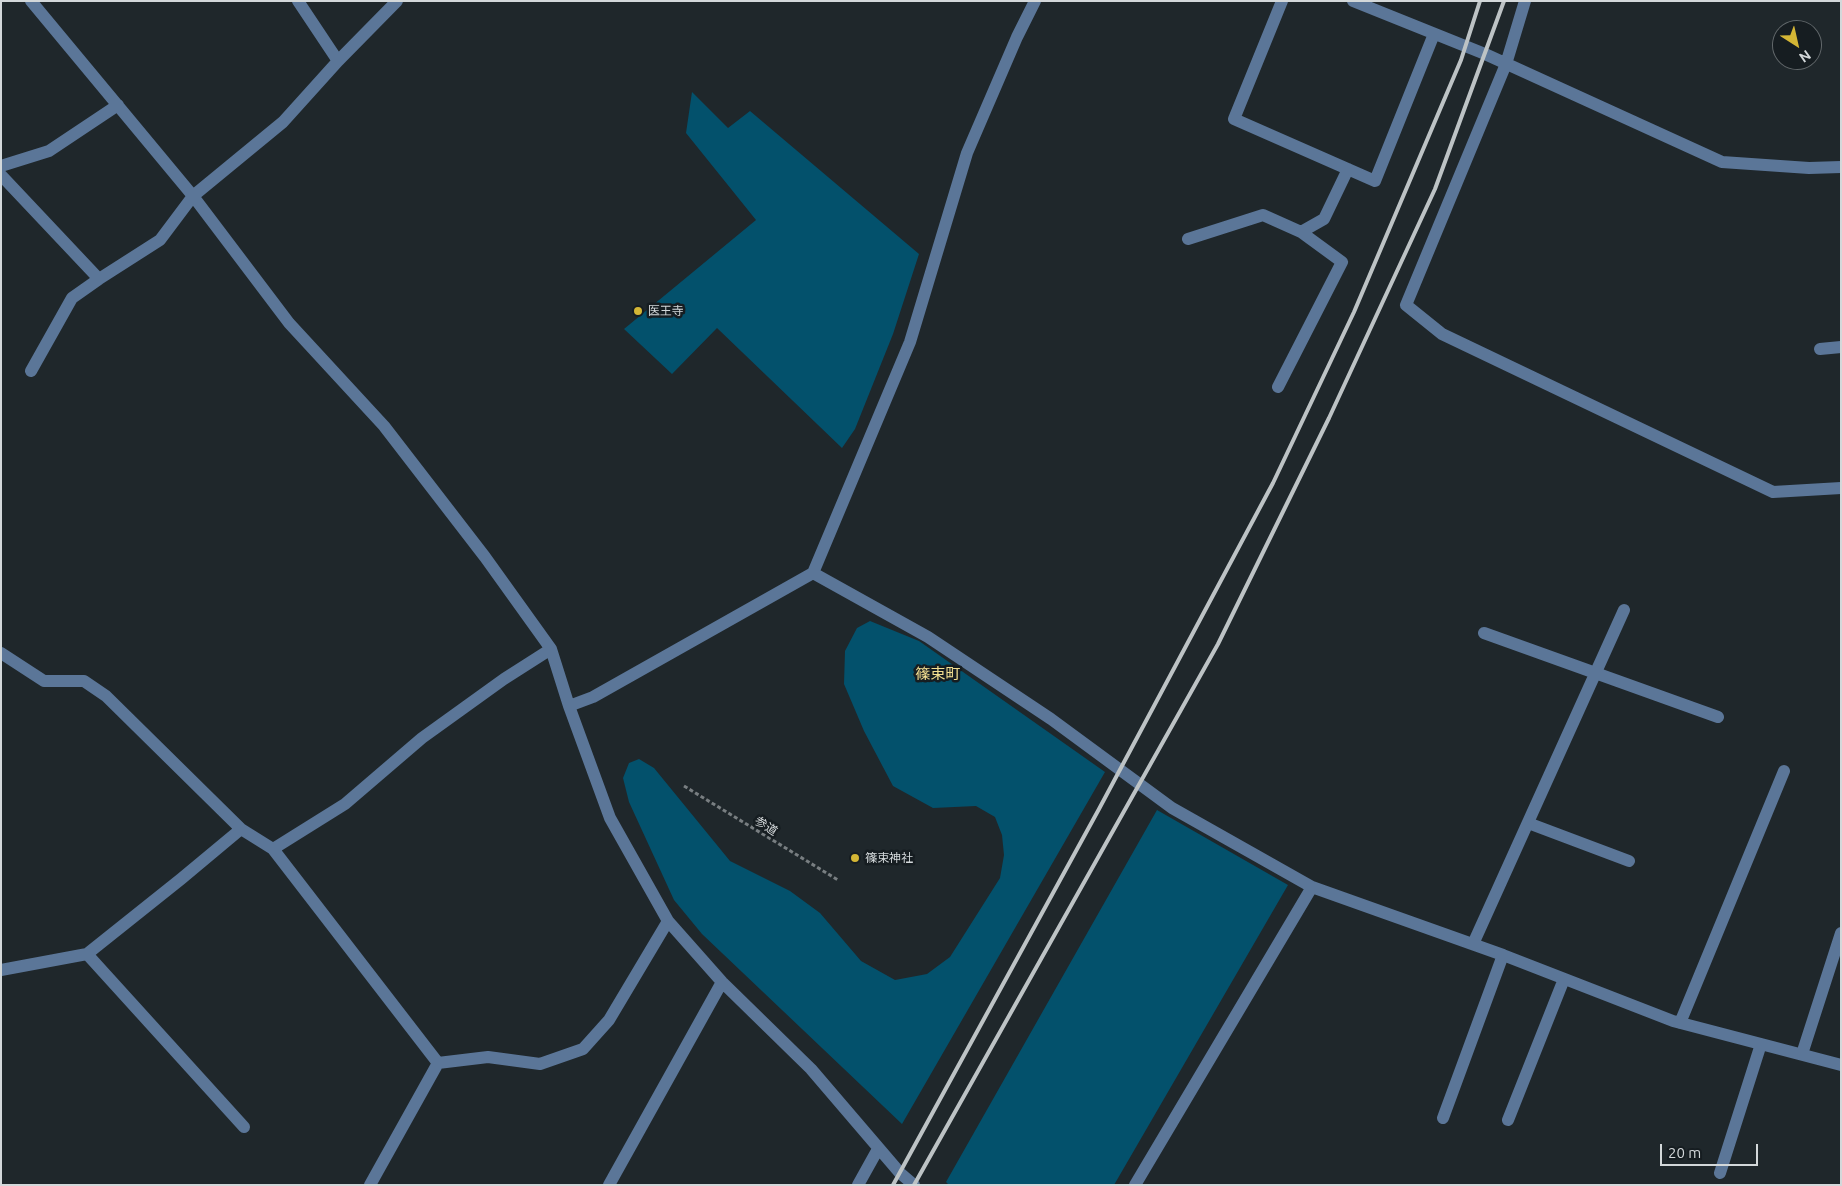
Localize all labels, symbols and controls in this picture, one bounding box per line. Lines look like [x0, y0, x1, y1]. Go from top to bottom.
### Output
north arrow [1772, 20, 1822, 70]
text: N [1796, 47, 1814, 66]
place label: 医王寺 [648, 304, 684, 318]
marker: 医王寺 [632, 305, 644, 317]
district label: 篠束町 [916, 665, 960, 683]
street label: 参道 [752, 814, 780, 838]
place label: 篠束神社 [865, 851, 913, 865]
marker: 篠束神社 [849, 852, 861, 864]
scale bar [1662, 1134, 1760, 1166]
text: 20 m [1668, 1144, 1701, 1161]

